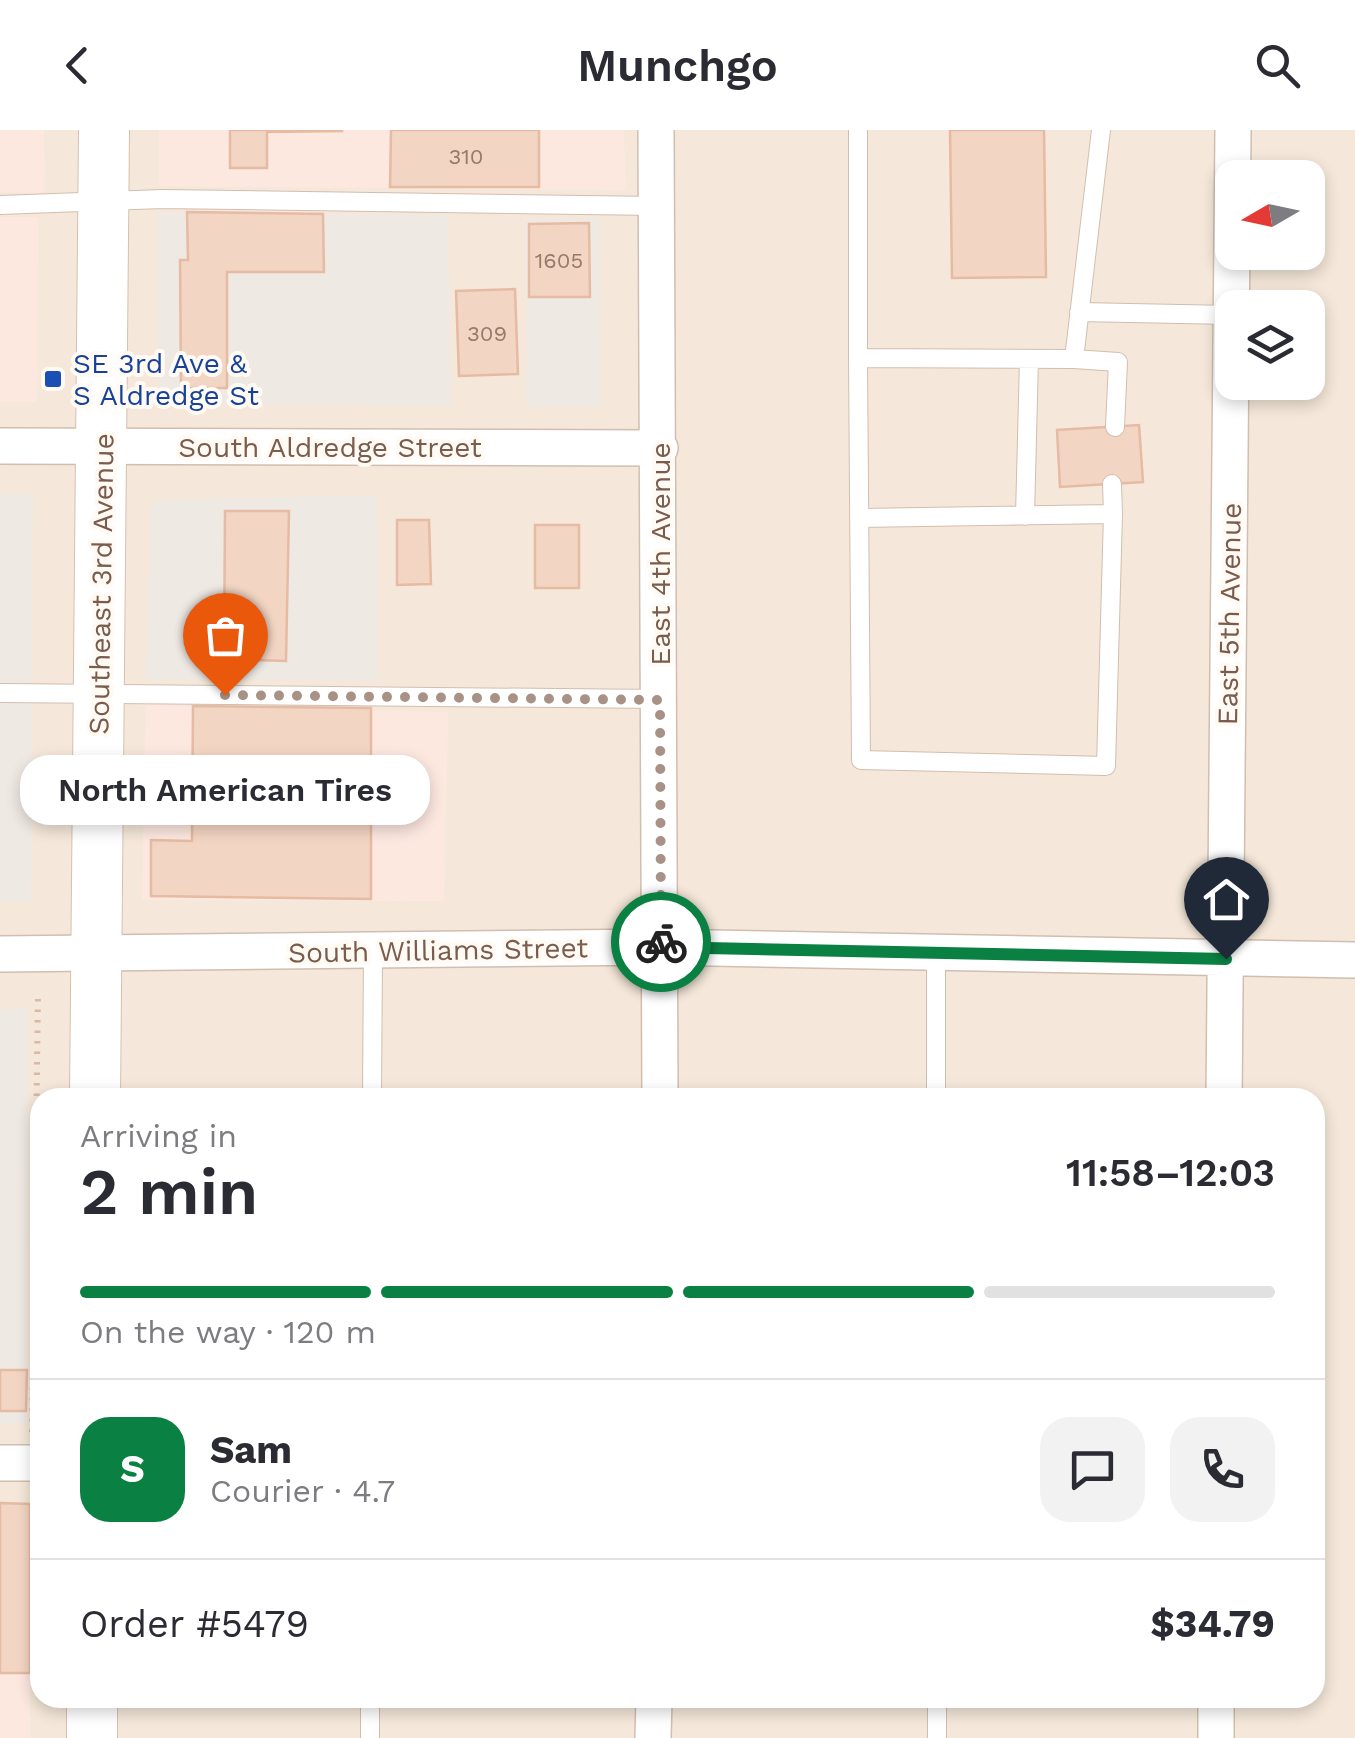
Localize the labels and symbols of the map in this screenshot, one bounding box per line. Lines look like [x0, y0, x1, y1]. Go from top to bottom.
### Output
house number: 310 [448, 144, 484, 169]
north arrow [1215, 160, 1325, 270]
house number: 1605 [535, 248, 583, 273]
house number: 309 [467, 321, 507, 346]
place label: SE 3rd Ave & S Aldredge St [73, 347, 259, 412]
marker: SE 3rd Ave & S Aldredge St [42, 368, 64, 390]
street label: South Aldredge Street [178, 431, 482, 464]
street label: Southeast 3rd Avenue [82, 433, 121, 735]
street label: East 4th Avenue [644, 442, 677, 666]
street label: East 5th Avenue [1211, 502, 1248, 726]
pin [183, 593, 268, 696]
callout: North American Tires [20, 755, 430, 825]
pin [1184, 857, 1269, 960]
courier [611, 892, 711, 992]
street label: South Williams Street [288, 931, 589, 970]

